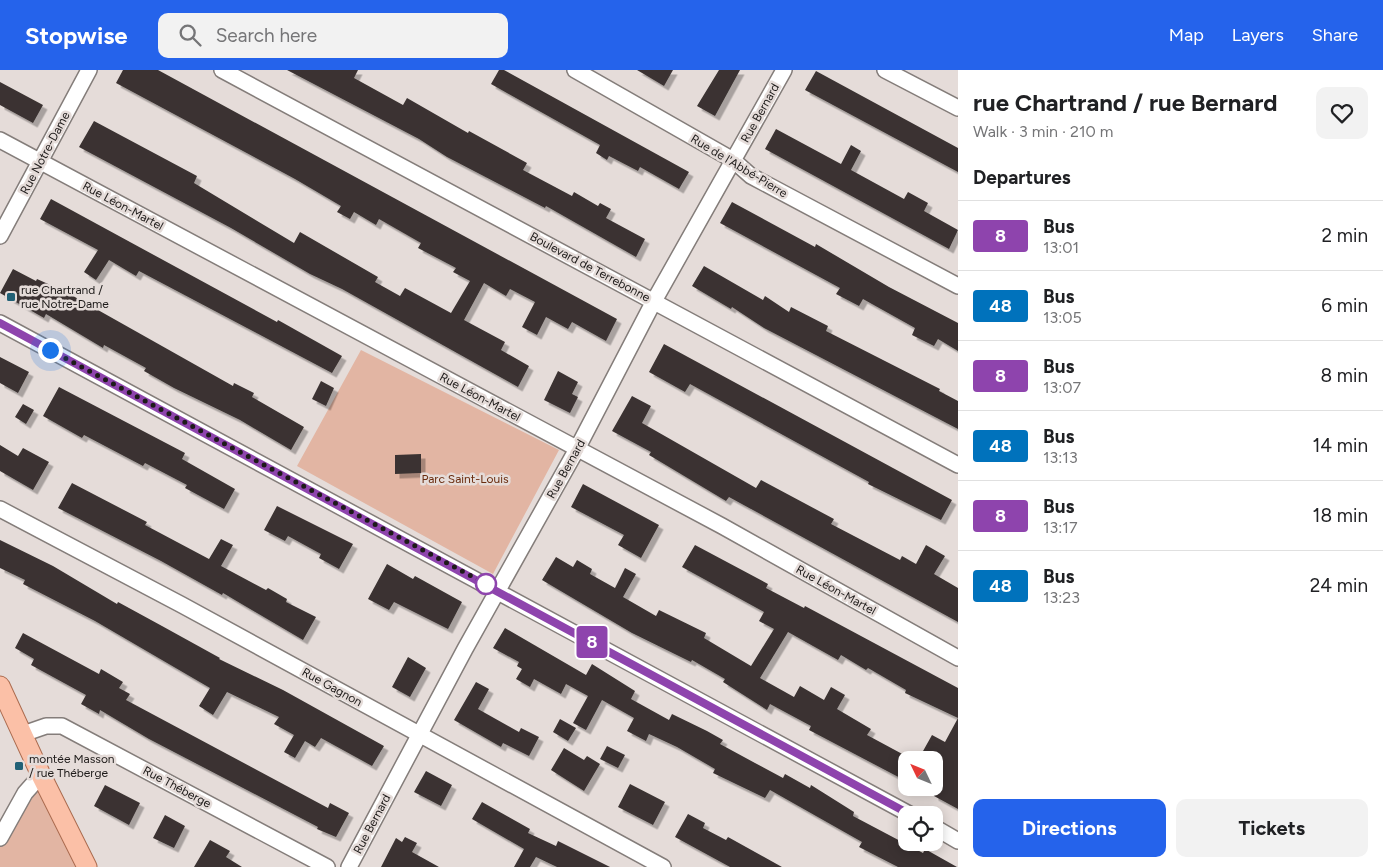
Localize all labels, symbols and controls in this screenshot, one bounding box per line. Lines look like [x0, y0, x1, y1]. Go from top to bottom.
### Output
search box [158, 13, 508, 58]
text: Stopwise [25, 21, 128, 50]
icon: search [176, 21, 204, 49]
text: Search here [216, 24, 317, 47]
text: Map [1169, 24, 1204, 46]
text: Layers [1232, 24, 1284, 46]
text: Share [1312, 24, 1358, 46]
street label: Rue Bernard [738, 81, 782, 145]
button: heart [1316, 87, 1368, 139]
text: rue Chartrand / rue Bernard [973, 88, 1278, 117]
street label: Rue Notre-Dame [17, 109, 73, 197]
text: Walk · 3 min · 210 m [973, 122, 1113, 141]
street label: Rue de l'Abbé-Pierre [688, 132, 790, 201]
text: Departures [973, 166, 1071, 189]
street label: Rue Léon-Martel [80, 179, 166, 233]
text: Bus [1043, 215, 1074, 238]
text: 2 min [1322, 224, 1368, 247]
text: 8 [995, 225, 1006, 247]
street label: Boulevard de Terrebonne [528, 229, 653, 305]
text: 13:01 [1043, 238, 1079, 257]
place label: rue Chartrand / rue Notre-Dame [21, 283, 109, 311]
text: Bus [1043, 285, 1074, 308]
marker: rue Chartrand / rue Notre-Dame [5, 291, 17, 303]
text: 6 min [1321, 294, 1368, 317]
text: 48 [989, 295, 1012, 317]
text: 13:05 [1043, 308, 1082, 327]
your location [38, 338, 63, 363]
text: Bus [1043, 355, 1074, 378]
text: 8 min [1320, 364, 1368, 387]
text: 8 [995, 365, 1006, 387]
street label: Rue Léon-Martel [437, 370, 523, 424]
text: 13:07 [1043, 378, 1081, 397]
text: Bus [1043, 425, 1074, 448]
text: 14 min [1312, 434, 1368, 457]
text: 48 [989, 435, 1012, 457]
street label: Rue Bernard [544, 437, 588, 501]
text: 13:13 [1043, 448, 1078, 467]
park label: Parc Saint-Louis [421, 472, 509, 486]
text: Bus [1043, 495, 1074, 518]
text: 18 min [1313, 504, 1368, 527]
text: 8 [995, 505, 1006, 527]
text: 13:17 [1043, 518, 1078, 537]
street label: Rue Léon-Martel [794, 562, 878, 618]
text: Bus [1043, 565, 1074, 588]
unlabelled marker [475, 573, 497, 595]
text: 24 min [1310, 574, 1368, 597]
text: 48 [989, 575, 1012, 597]
text: 13:23 [1043, 588, 1080, 607]
line badge: 8 [576, 626, 608, 658]
text: 8 [586, 631, 598, 653]
street label: Rue Gagnon [300, 665, 365, 709]
north arrow [898, 751, 942, 796]
map controls [898, 751, 943, 851]
place label: montée Masson / rue Théberge [29, 752, 115, 780]
marker: montée Masson / rue Théberge [13, 760, 25, 772]
street label: Rue Théberge [141, 763, 214, 811]
street label: Rue Bernard [350, 792, 394, 856]
button: Directions [973, 799, 1166, 857]
button: Tickets [1176, 799, 1368, 857]
button: locate [898, 806, 943, 851]

